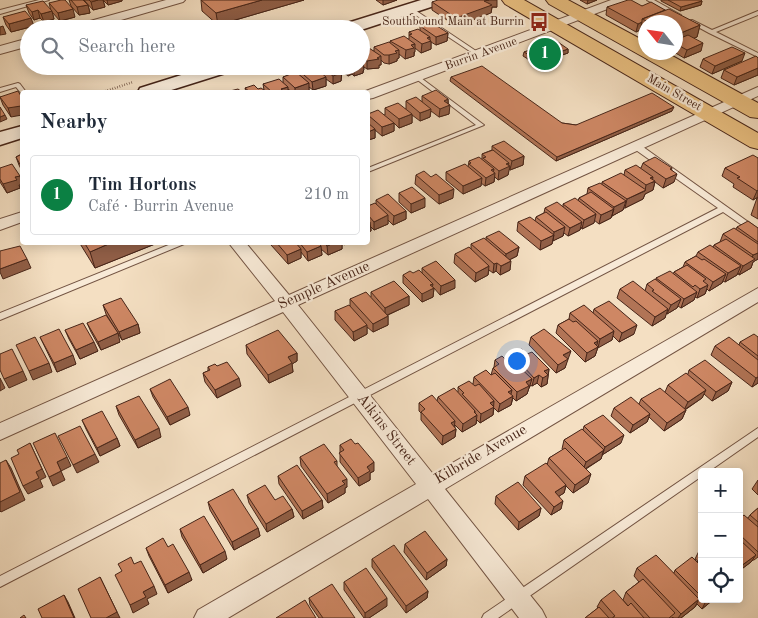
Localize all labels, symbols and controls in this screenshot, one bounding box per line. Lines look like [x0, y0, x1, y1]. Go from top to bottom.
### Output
bus stop icon: Southbound Main at Burrin [528, 11, 550, 33]
north arrow [638, 15, 683, 60]
place label: Southbound Main at Burrin [382, 16, 525, 28]
search box [20, 20, 370, 75]
icon: search [38, 34, 66, 62]
street label: Burrin Avenue [443, 35, 519, 73]
pin: 1 [529, 35, 561, 73]
text: Search here [78, 38, 175, 57]
street label: Main Street [645, 73, 703, 113]
text: Nearby [40, 112, 108, 133]
text: Tim Hortons [88, 176, 196, 195]
text: 1 [52, 187, 62, 203]
text: 210 m [304, 187, 349, 203]
text: Café · Burrin Avenue [88, 199, 234, 215]
street label: Semple Avenue [276, 259, 372, 313]
your location [504, 348, 530, 374]
street label: Aikins Street [354, 392, 418, 468]
street label: Kilbride Avenue [432, 422, 530, 487]
map controls [698, 468, 743, 603]
button: + [698, 468, 743, 513]
button: − [698, 513, 743, 558]
button: locate [698, 558, 743, 603]

